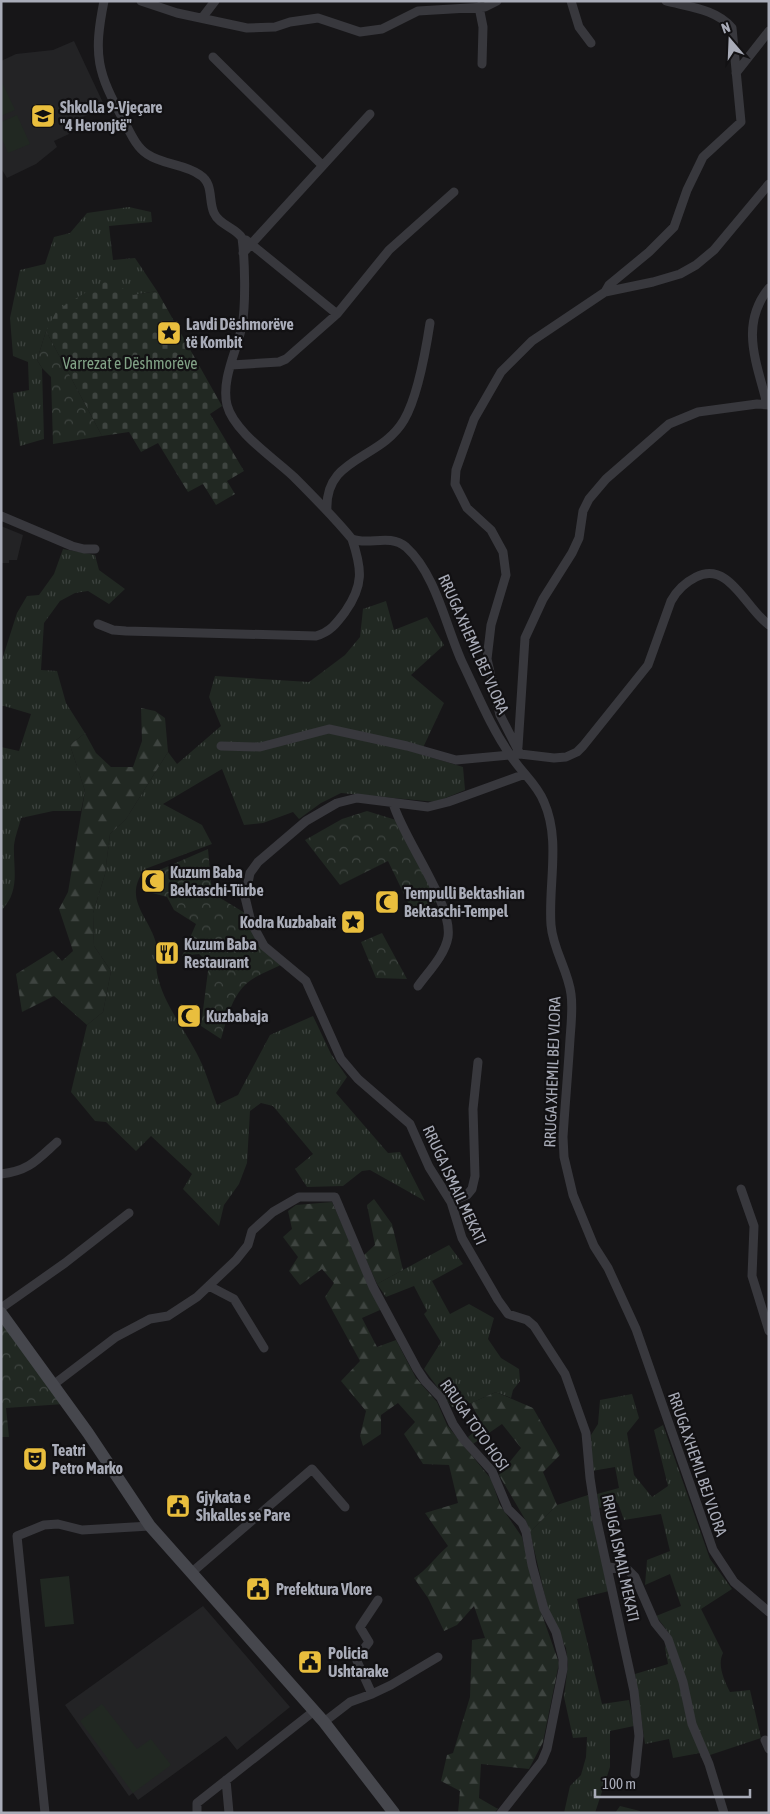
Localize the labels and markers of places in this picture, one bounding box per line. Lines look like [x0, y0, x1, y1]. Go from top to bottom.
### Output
place label: Shkolla 9-Vjeçare "4 Heronjtë" [60, 98, 162, 134]
school or university icon: Shkolla 9-Vjeçare "4 Heronjtë" [30, 103, 56, 129]
place label: Lavdi Dëshmorëve të Kombit [185, 315, 294, 351]
place icon: Lavdi Dëshmorëve të Kombit [156, 320, 182, 346]
place label: Kuzum Baba Bektaschi-Türbe [170, 863, 264, 899]
mosque icon: Kuzum Baba Bektaschi-Türbe [140, 868, 166, 894]
place label: Tempulli Bektashian Bektaschi-Tempel [404, 884, 525, 920]
mosque icon: Tempulli Bektashian Bektaschi-Tempel [374, 889, 400, 915]
place icon: Kodra Kuzbabait [340, 909, 366, 935]
place label: Kodra Kuzbabait [240, 913, 336, 931]
place label: Kuzum Baba Restaurant [184, 935, 257, 971]
restaurant icon: Kuzum Baba Restaurant [154, 940, 180, 966]
mosque icon: Kuzbabaja [176, 1003, 202, 1029]
place label: Kuzbabaja [206, 1007, 268, 1025]
place label: Teatri Petro Marko [52, 1441, 124, 1477]
theatre icon: Teatri Petro Marko [22, 1446, 48, 1472]
place label: Gjykata e Shkalles se Pare [196, 1488, 290, 1524]
public building icon: Gjykata e Shkalles se Pare [165, 1493, 191, 1519]
public building icon: Prefektura Vlore [245, 1576, 271, 1602]
place label: Prefektura Vlore [276, 1580, 372, 1598]
place label: Policia Ushtarake [328, 1644, 389, 1680]
public building icon: Policia Ushtarake [297, 1649, 323, 1675]

